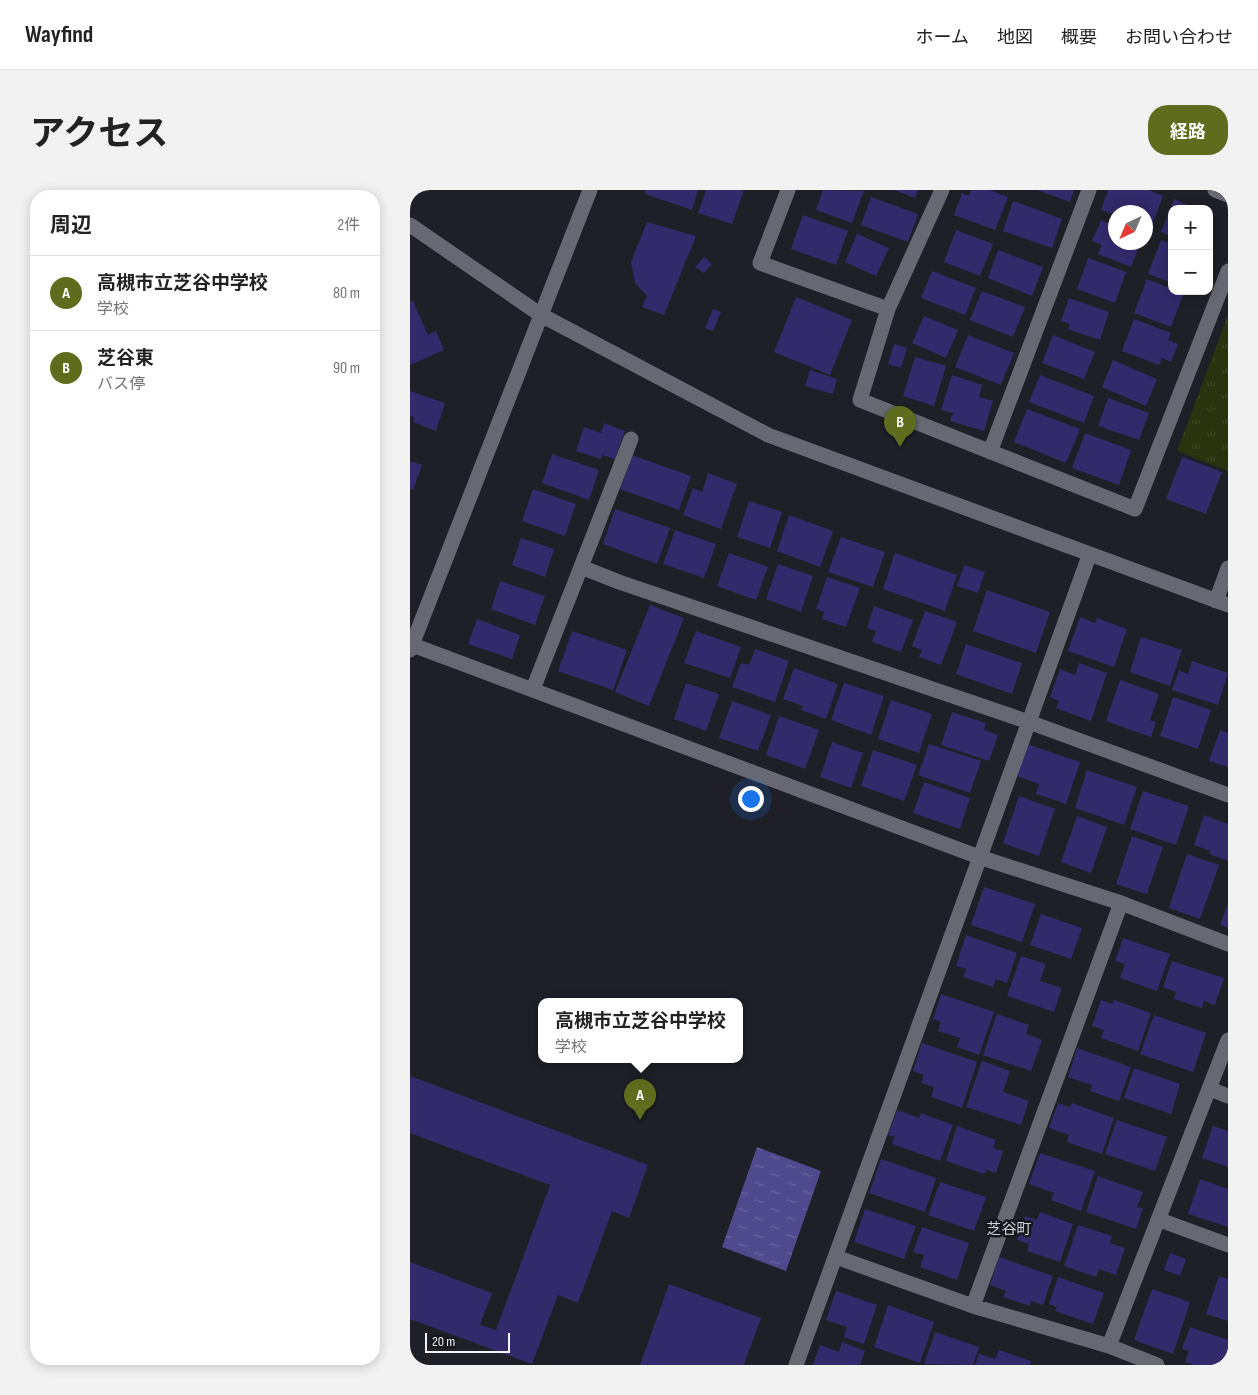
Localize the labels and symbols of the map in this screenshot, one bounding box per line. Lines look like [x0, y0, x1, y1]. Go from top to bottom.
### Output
north arrow [1108, 205, 1153, 250]
pin: B [884, 406, 916, 447]
your location [738, 786, 764, 812]
pin: A [624, 1079, 656, 1120]
district label: 芝谷町 [986, 1220, 1032, 1239]
scale bar [425, 1330, 510, 1353]

